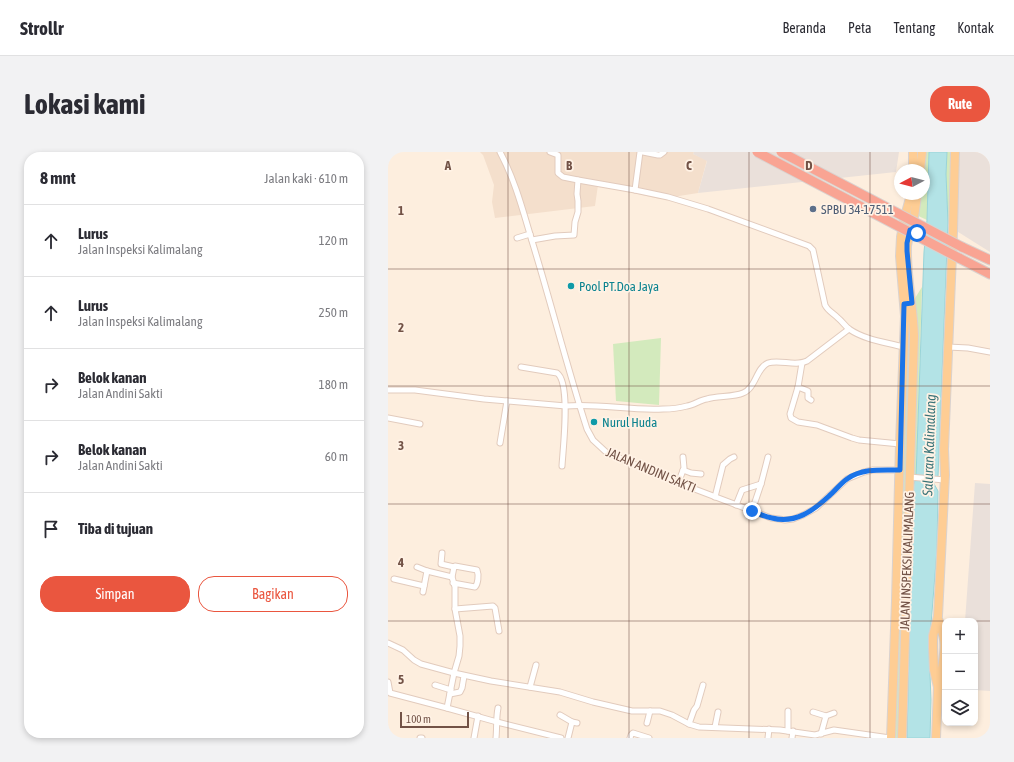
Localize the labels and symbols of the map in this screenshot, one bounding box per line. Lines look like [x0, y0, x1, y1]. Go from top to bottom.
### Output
text: A [444, 158, 452, 173]
text: B [566, 158, 573, 173]
text: C [686, 158, 692, 173]
text: D [805, 158, 813, 173]
north arrow [894, 164, 930, 200]
place label: SPBU 34-17511 [821, 202, 894, 217]
text: 1 [398, 203, 404, 218]
marker: SPBU 34-17511 [808, 204, 818, 214]
route start [908, 224, 926, 242]
place label: Pool PT.Doa Jaya [579, 279, 659, 294]
marker: Pool PT.Doa Jaya [566, 281, 576, 291]
text: 2 [398, 320, 404, 335]
water label: Saluran Kalimalang [919, 394, 939, 497]
place label: Nurul Huda [602, 415, 657, 430]
marker: Nurul Huda [589, 417, 599, 427]
text: 3 [398, 438, 404, 453]
street label: JALAN ANDINI SAKTI [604, 444, 698, 496]
street label: JALAN INSPEKSI KALIMALANG [897, 491, 917, 631]
route end [743, 502, 761, 520]
text: 4 [397, 555, 404, 570]
text: 5 [398, 672, 404, 687]
scale bar [400, 710, 469, 729]

